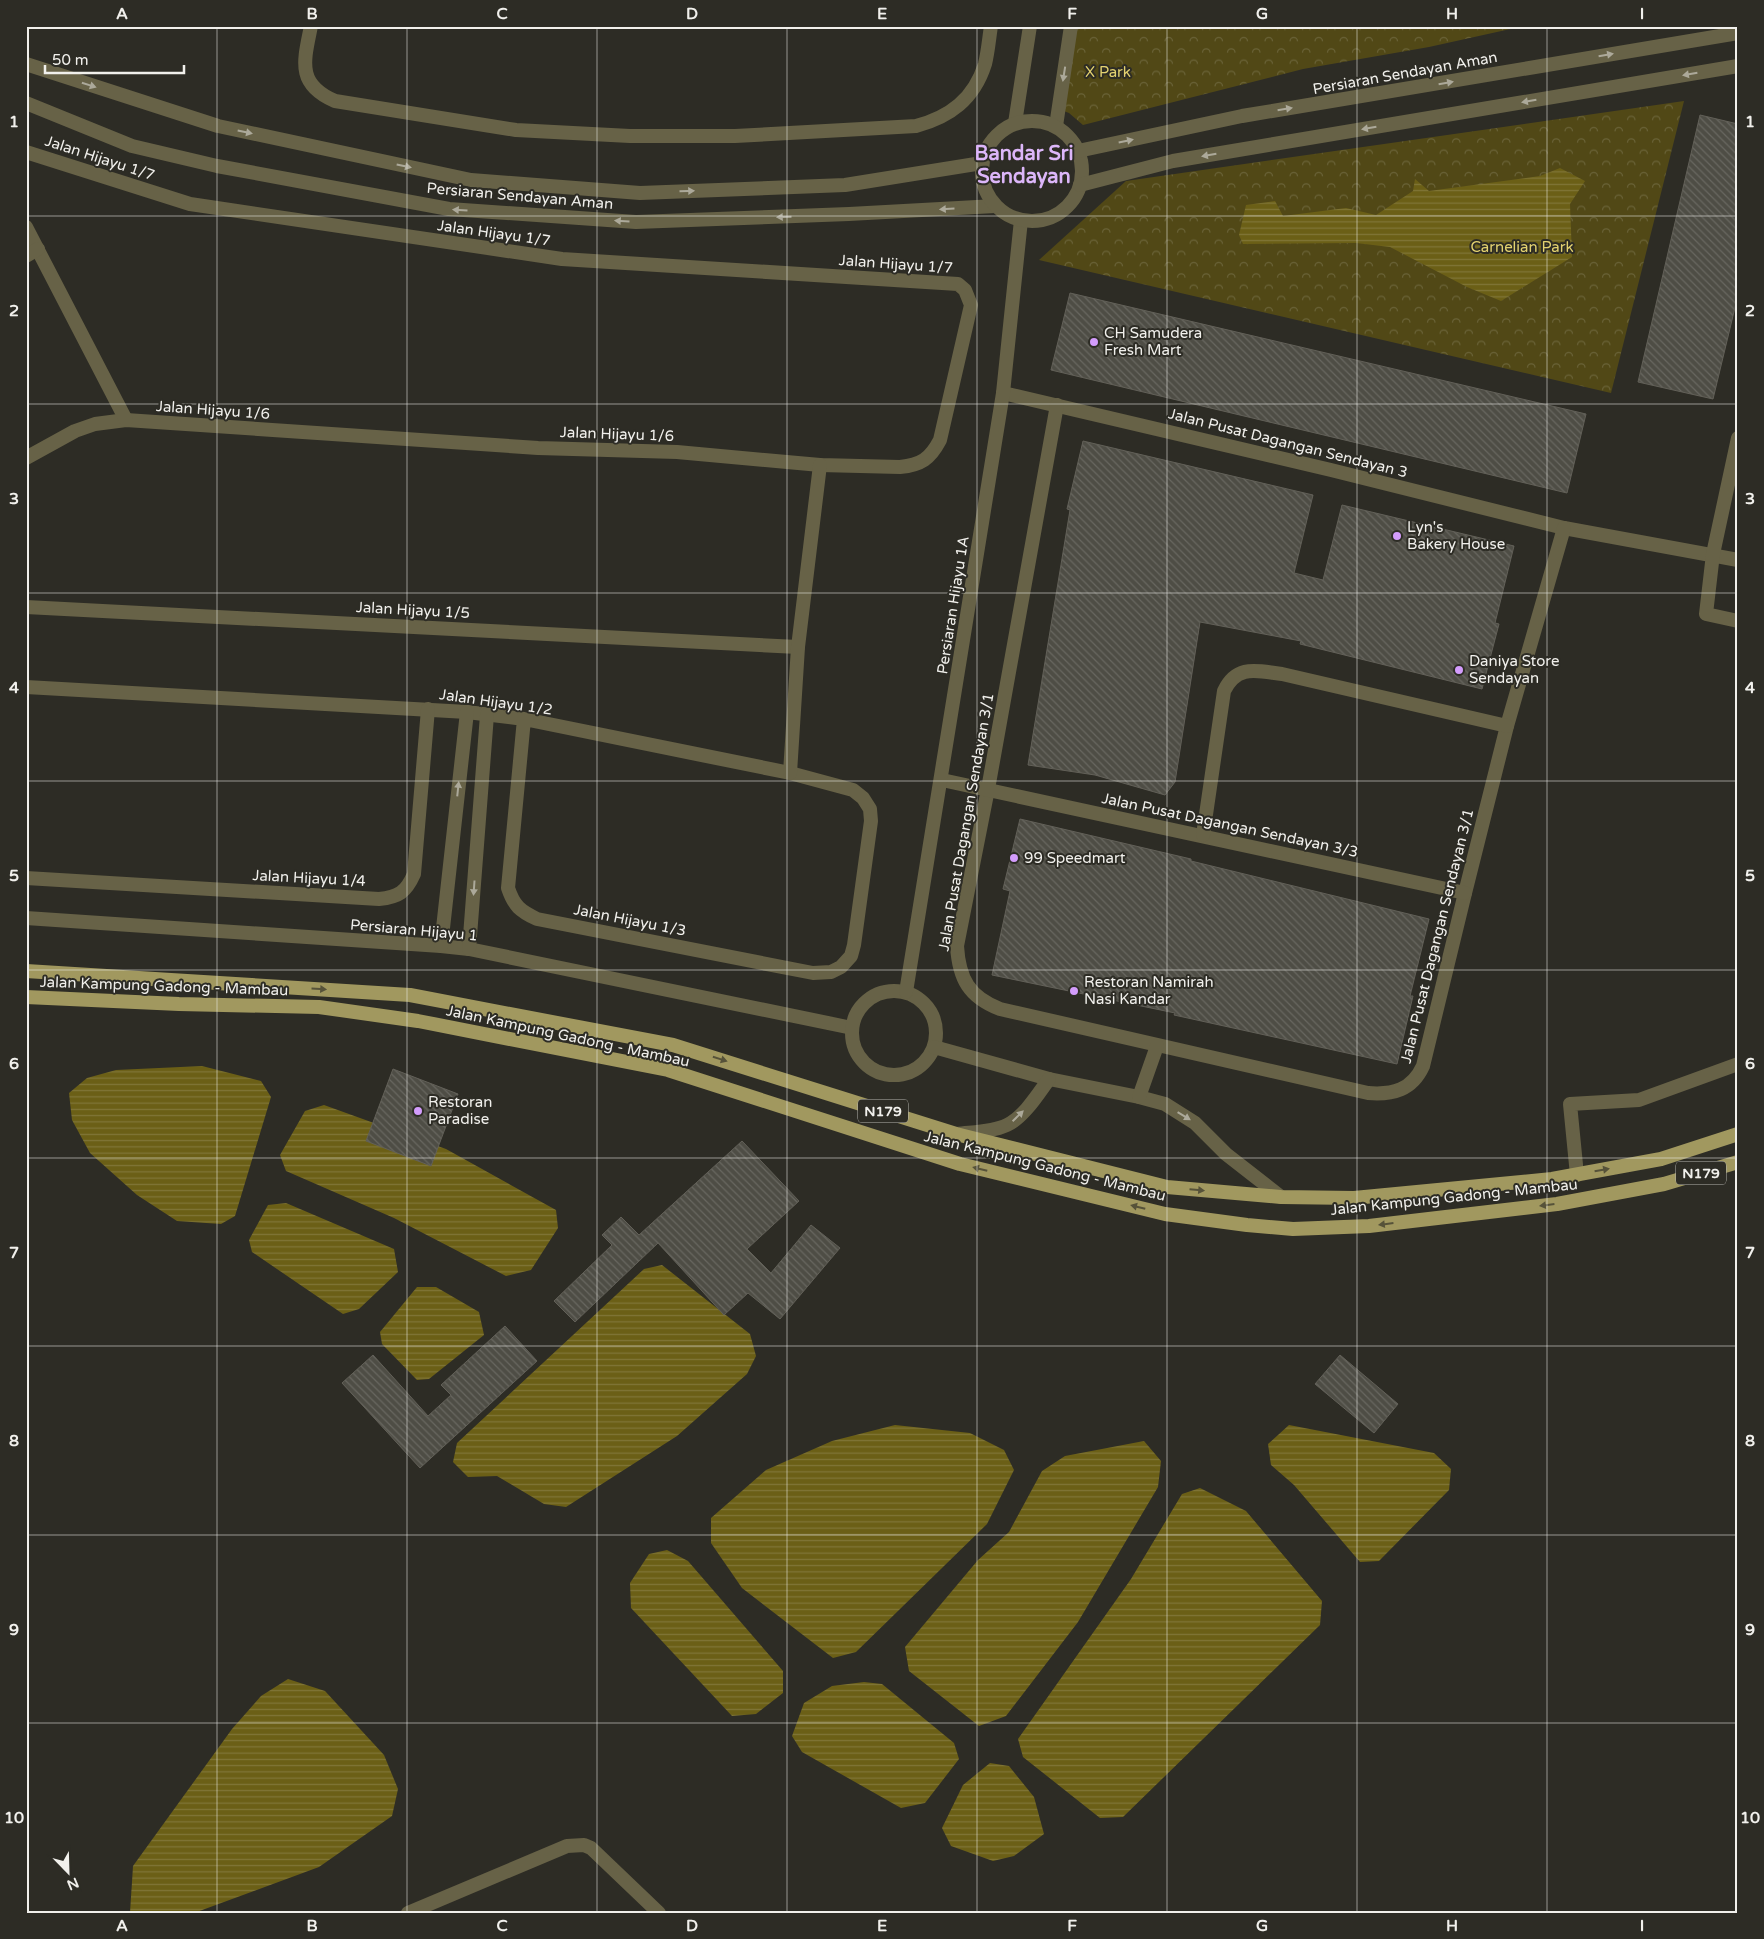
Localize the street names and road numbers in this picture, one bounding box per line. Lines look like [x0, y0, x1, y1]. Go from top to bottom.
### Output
street label: Persiaran Sendayan Aman [1311, 48, 1499, 98]
street label: Jalan Hijayu 1/7 [43, 132, 157, 184]
street label: Persiaran Sendayan Aman [426, 179, 614, 213]
street label: Jalan Hijayu 1/7 [436, 216, 552, 250]
street label: Jalan Hijayu 1/7 [838, 251, 954, 277]
street label: Jalan Hijayu 1/6 [155, 397, 271, 423]
street label: Jalan Pusat Dagangan Sendayan 3 [1167, 405, 1409, 481]
street label: Jalan Hijayu 1/6 [560, 423, 674, 445]
street label: Persiaran Hijayu 1A [933, 535, 973, 675]
street label: Jalan Hijayu 1/5 [355, 598, 471, 622]
street label: Jalan Hijayu 1/2 [438, 685, 554, 719]
street label: Jalan Pusat Dagangan Sendayan 3/1 [934, 691, 998, 953]
street label: Jalan Pusat Dagangan Sendayan 3/3 [1100, 789, 1360, 861]
street label: Jalan Pusat Dagangan Sendayan 3/1 [1397, 807, 1477, 1065]
street label: Jalan Hijayu 1/4 [252, 866, 366, 890]
street label: Jalan Hijayu 1/3 [572, 900, 688, 940]
street label: Persiaran Hijayu 1 [349, 915, 479, 945]
street label: Jalan Kampung Gadong - Mambau [39, 973, 289, 999]
street label: Jalan Kampung Gadong - Mambau [445, 1001, 691, 1071]
road number: N179 [858, 1100, 908, 1122]
street label: Jalan Kampung Gadong - Mambau [922, 1127, 1168, 1205]
road number: N179 [1676, 1162, 1726, 1184]
street label: Jalan Kampung Gadong - Mambau [1329, 1175, 1579, 1219]

